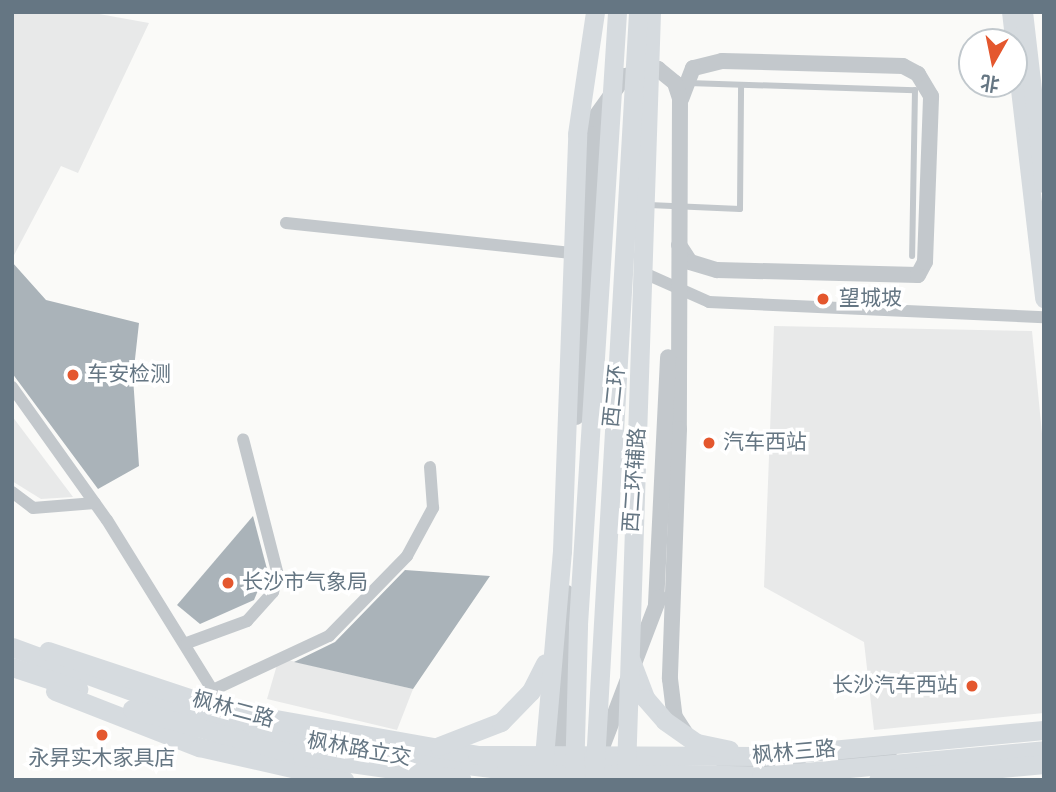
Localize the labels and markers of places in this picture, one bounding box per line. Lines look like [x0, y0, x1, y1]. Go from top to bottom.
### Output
place label: 望城坡 [839, 286, 902, 312]
marker: 望城坡 [813, 289, 833, 309]
place label: 车安检测 [87, 362, 171, 388]
marker: 车安检测 [65, 367, 81, 383]
place label: 汽车西站 [723, 430, 807, 456]
marker: 汽车西站 [701, 435, 717, 451]
place label: 长沙市气象局 [242, 570, 368, 596]
marker: 长沙市气象局 [220, 575, 236, 591]
place label: 长沙汽车西站 [832, 673, 958, 699]
marker: 长沙汽车西站 [964, 678, 980, 694]
marker: 永昇实木家具店 [94, 727, 110, 743]
place label: 永昇实木家具店 [29, 746, 175, 772]

